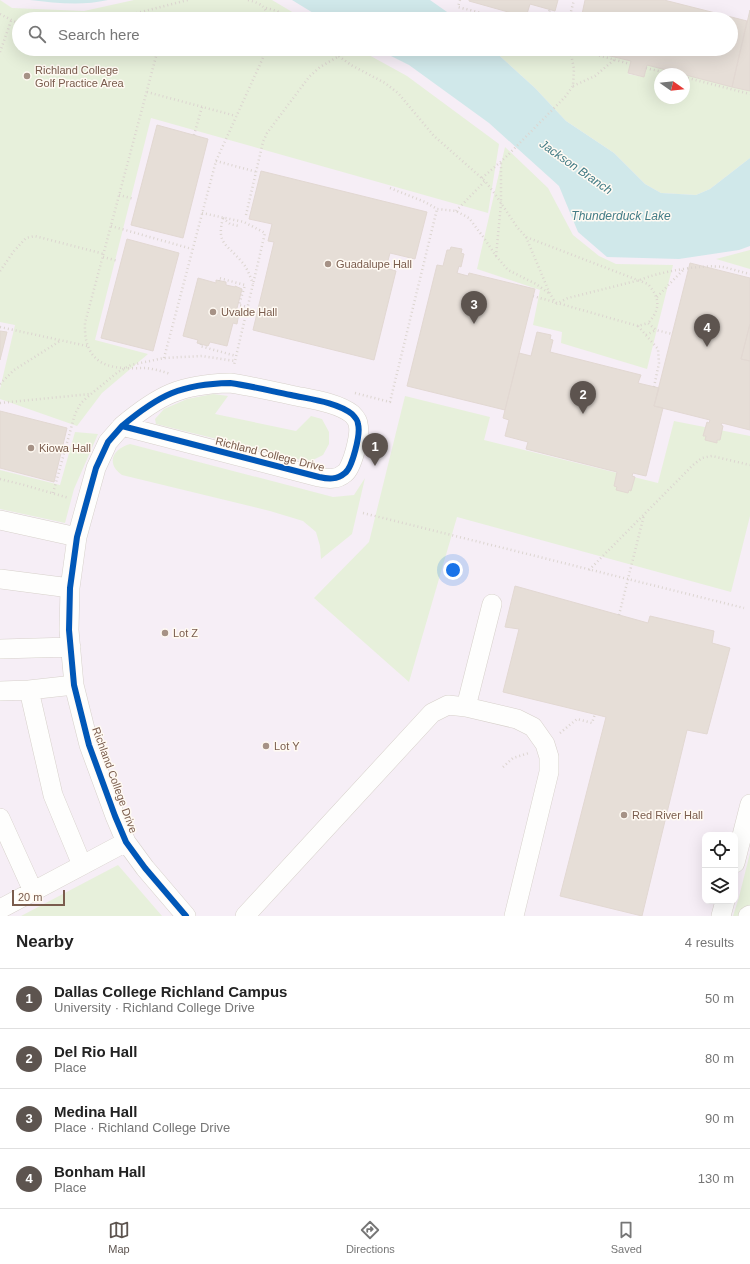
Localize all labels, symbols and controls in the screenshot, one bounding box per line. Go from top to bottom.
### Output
search box [12,12,738,56]
icon: search [26,23,48,45]
text: Search here [58,26,140,43]
place label: Richland College Golf Practice Area [35,64,125,89]
north arrow [654,68,690,104]
marker: Richland College Golf Practice Area [22,71,32,81]
water label: Jackson Branch [536,136,615,197]
water label: Thunderduck Lake [571,209,671,223]
place label: Guadalupe Hall [336,258,412,270]
marker: Guadalupe Hall [323,259,333,269]
pin: 3 [461,291,487,324]
place label: Uvalde Hall [221,306,277,318]
marker: Uvalde Hall [208,307,218,317]
pin: 4 [694,314,720,347]
pin: 2 [570,381,596,414]
pin: 1 [362,433,388,466]
street label: Richland College Drive [214,435,326,473]
place label: Kiowa Hall [39,442,91,454]
marker: Kiowa Hall [26,443,36,453]
your location [443,560,463,580]
place label: Lot Z [173,627,198,639]
marker: Lot Z [160,628,170,638]
street label: Richland College Drive [90,725,140,835]
place label: Lot Y [274,740,300,752]
marker: Lot Y [261,741,271,751]
place label: Red River Hall [632,809,703,821]
marker: Red River Hall [619,810,629,820]
map controls [702,832,738,904]
button: locate [702,832,738,868]
button: layers [702,868,738,904]
scale bar [12,888,65,907]
text: 20 m [18,891,42,903]
text: Nearby [16,932,74,951]
text: 4 results [685,935,734,950]
text: Dallas College Richland Campus [54,983,287,1000]
text: 1 [25,991,33,1006]
text: 50 m [705,991,734,1006]
text: University · Richland College Drive [54,1000,255,1015]
text: Del Rio Hall [54,1043,137,1060]
text: 2 [25,1051,33,1066]
text: 80 m [705,1051,734,1066]
text: Place [54,1060,87,1075]
text: Medina Hall [54,1103,137,1120]
text: 3 [25,1111,33,1126]
text: 90 m [705,1111,734,1126]
text: Place · Richland College Drive [54,1120,230,1135]
text: Bonham Hall [54,1163,146,1180]
text: 4 [25,1171,33,1186]
text: 130 m [698,1171,734,1186]
text: Place [54,1180,87,1195]
tab: Map [108,1219,130,1255]
tab: Directions [346,1219,395,1255]
tab: Saved [611,1219,642,1255]

